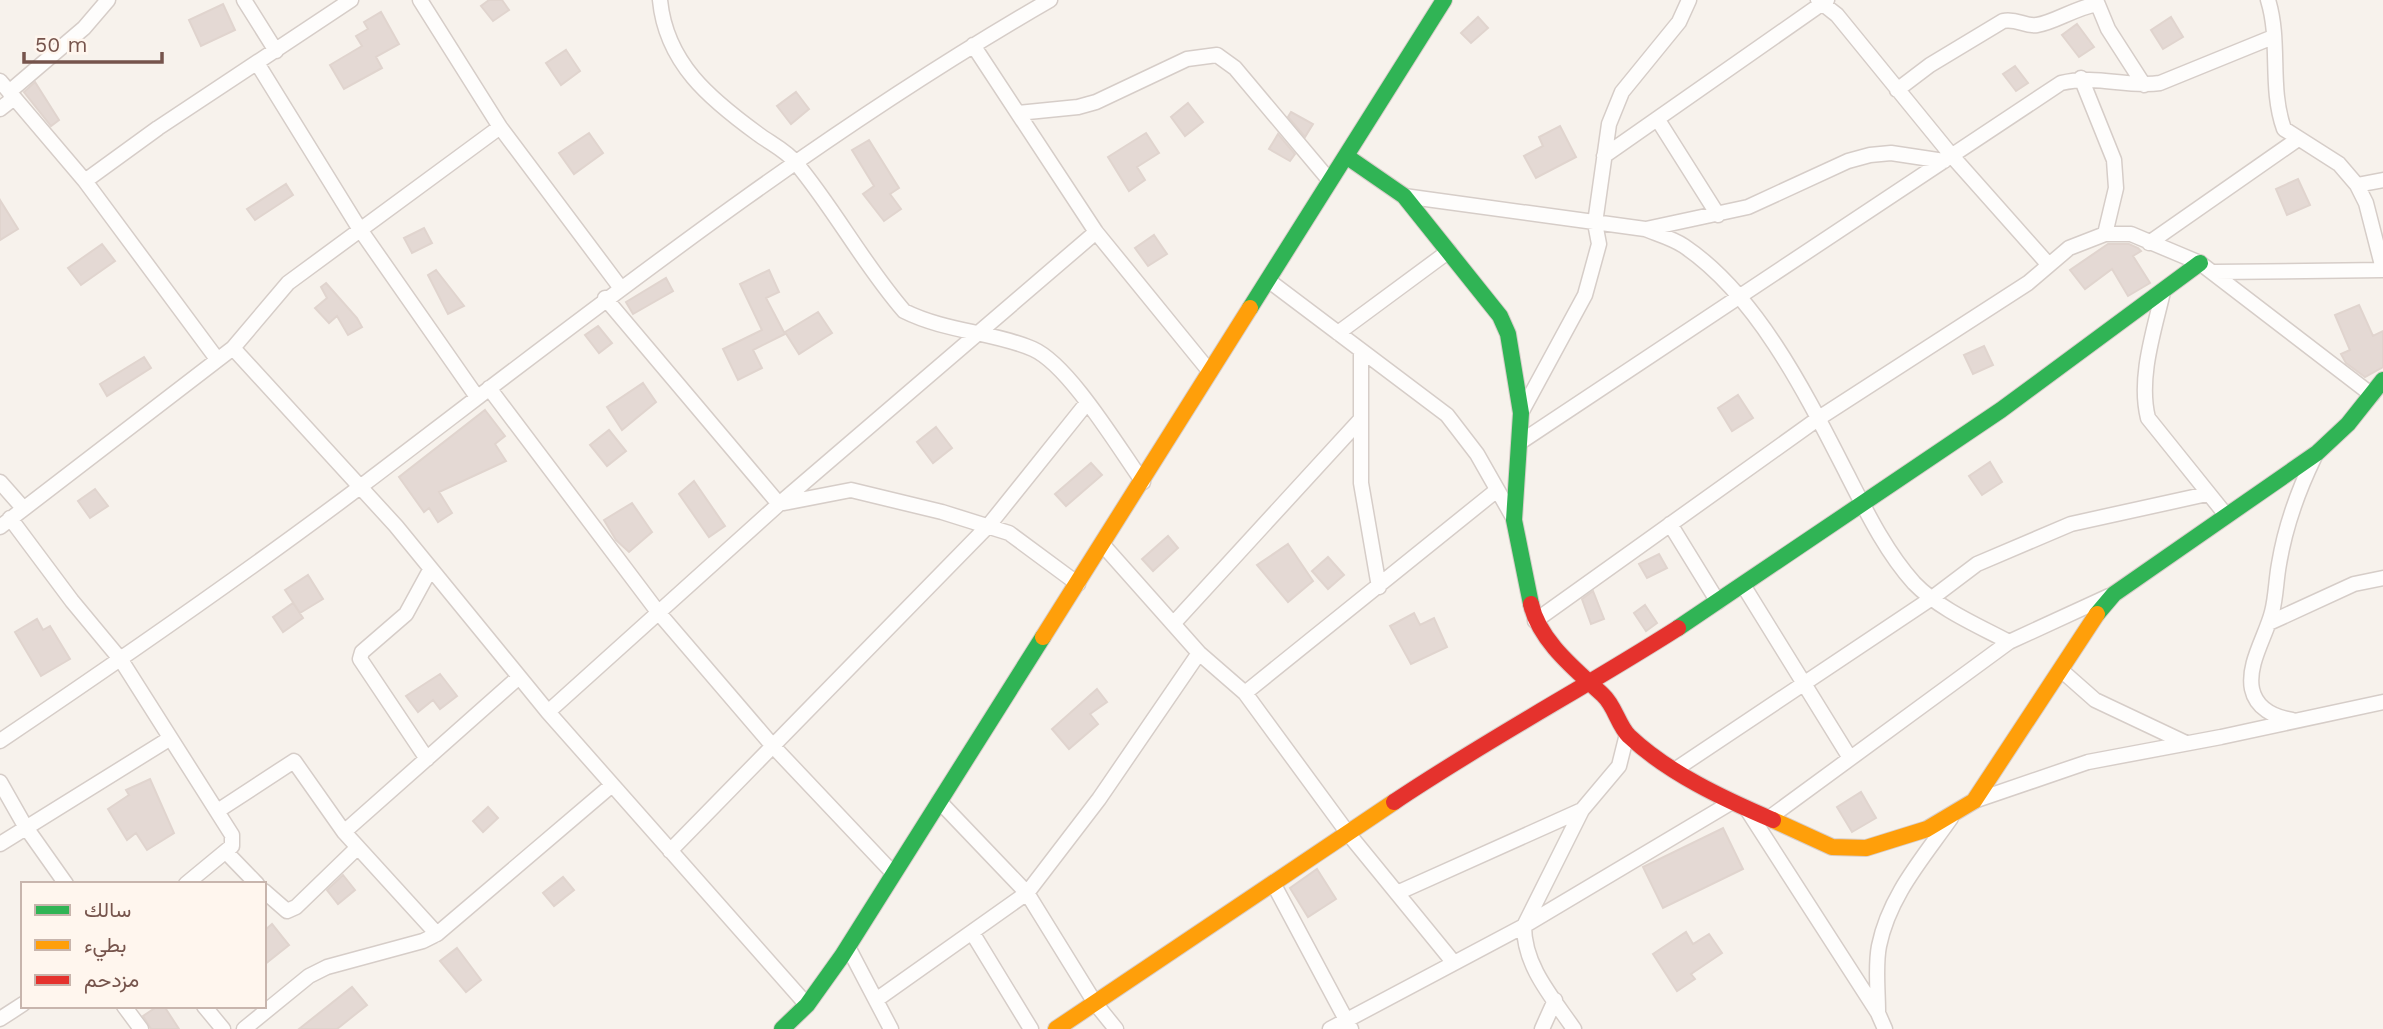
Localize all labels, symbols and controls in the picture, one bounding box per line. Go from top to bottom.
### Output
scale bar [24,21,163,65]
text: 50 m [35,32,87,57]
legend [21,882,266,1008]
text: سالك [84,897,131,922]
text: بطيء [84,932,127,962]
text: مزدحم [84,967,139,994]

